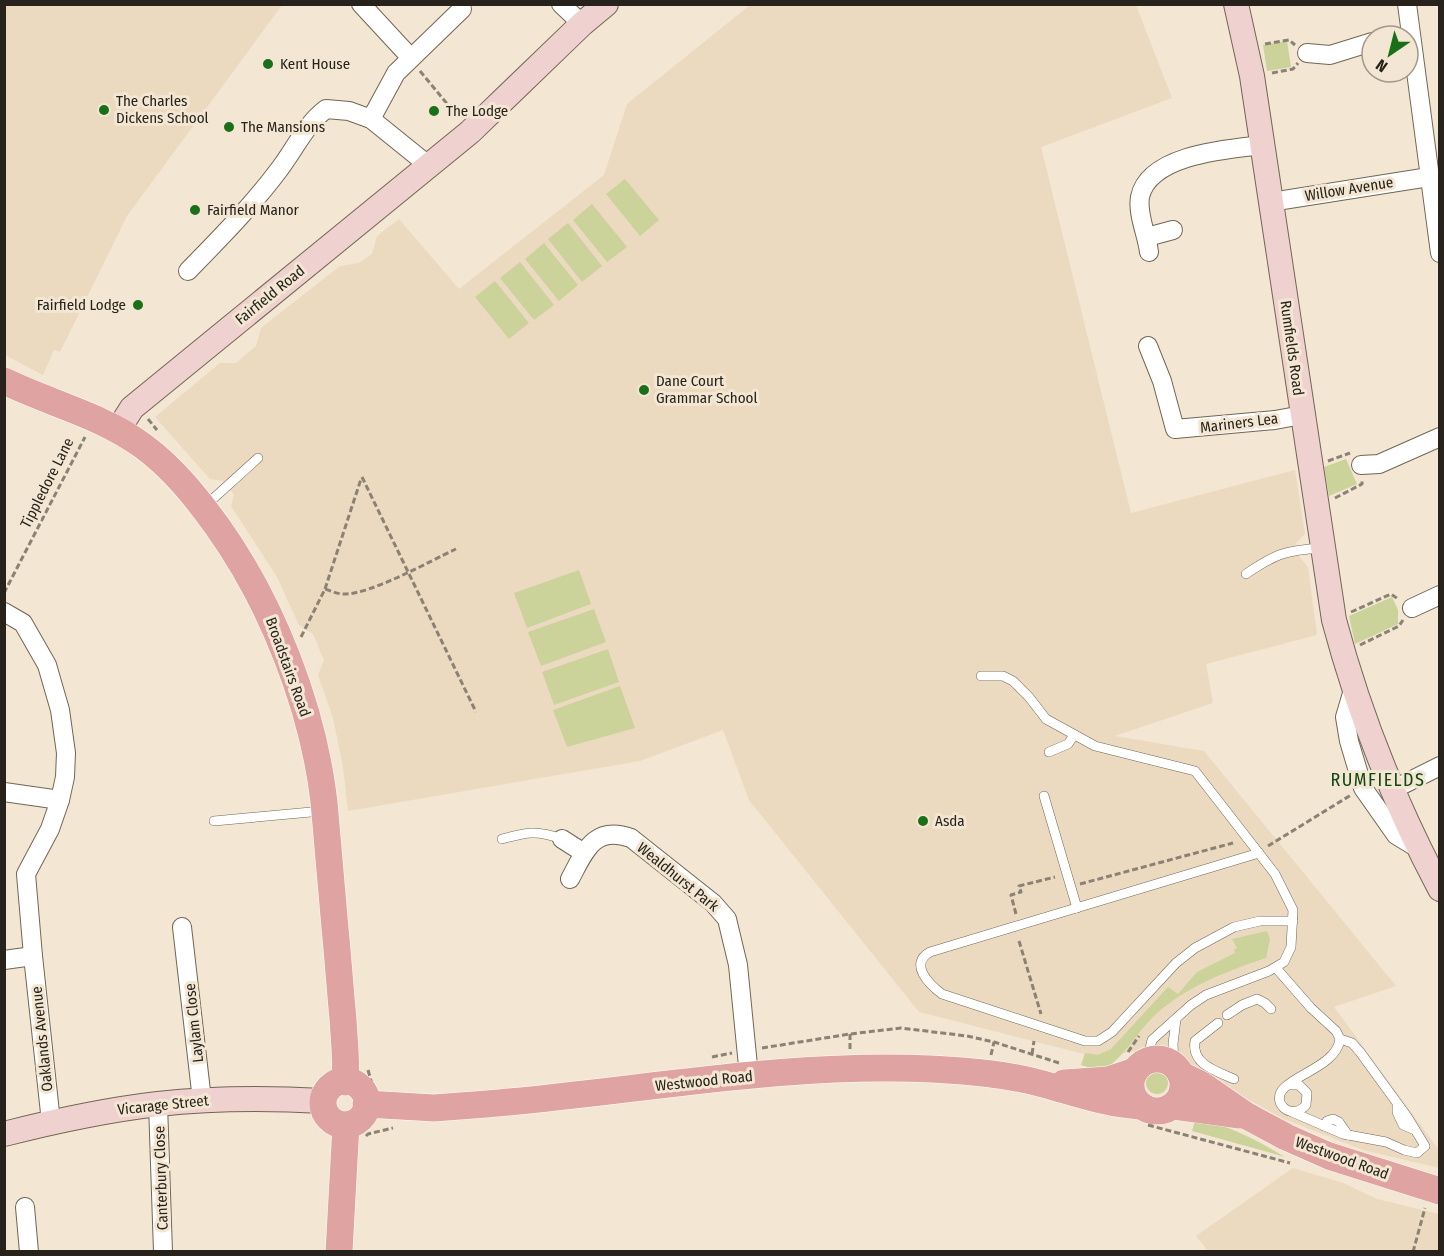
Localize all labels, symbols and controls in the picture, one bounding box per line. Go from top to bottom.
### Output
north arrow [1360,24,1420,84]
place label: Kent House [280,55,350,73]
text: N [1372,55,1391,76]
marker: Kent House [261,57,275,71]
place label: The Charles Dickens School [116,92,209,127]
place label: The Lodge [446,102,508,120]
marker: The Charles Dickens School [97,103,111,117]
marker: The Lodge [427,104,441,118]
place label: The Mansions [241,118,325,136]
marker: The Mansions [222,120,236,134]
street label: Willow Avenue [1304,173,1394,205]
place label: Fairfield Manor [207,201,300,219]
marker: Fairfield Manor [188,203,202,217]
street label: Fairfield Road [232,262,308,328]
place label: Fairfield Lodge [37,296,126,314]
marker: Fairfield Lodge [131,298,145,312]
street label: Rumfields Road [1276,299,1308,397]
place label: Dane Court Grammar School [656,372,757,407]
marker: Dane Court Grammar School [637,383,651,397]
street label: Mariners Lea [1199,409,1279,437]
street label: Tippledore Lane [17,435,77,531]
street label: Broadstairs Road [262,615,314,719]
district label: RUMFIELDS [1331,769,1425,791]
place label: Asda [935,812,965,830]
marker: Asda [916,814,930,828]
street label: Wealdhurst Park [634,839,722,915]
street label: Laylam Close [181,982,207,1064]
street label: Oaklands Avenue [28,985,56,1093]
street label: Westwood Road [654,1067,754,1095]
street label: Vicarage Street [116,1091,210,1119]
street label: Canterbury Close [150,1126,172,1230]
street label: Westwood Road [1293,1133,1391,1183]

